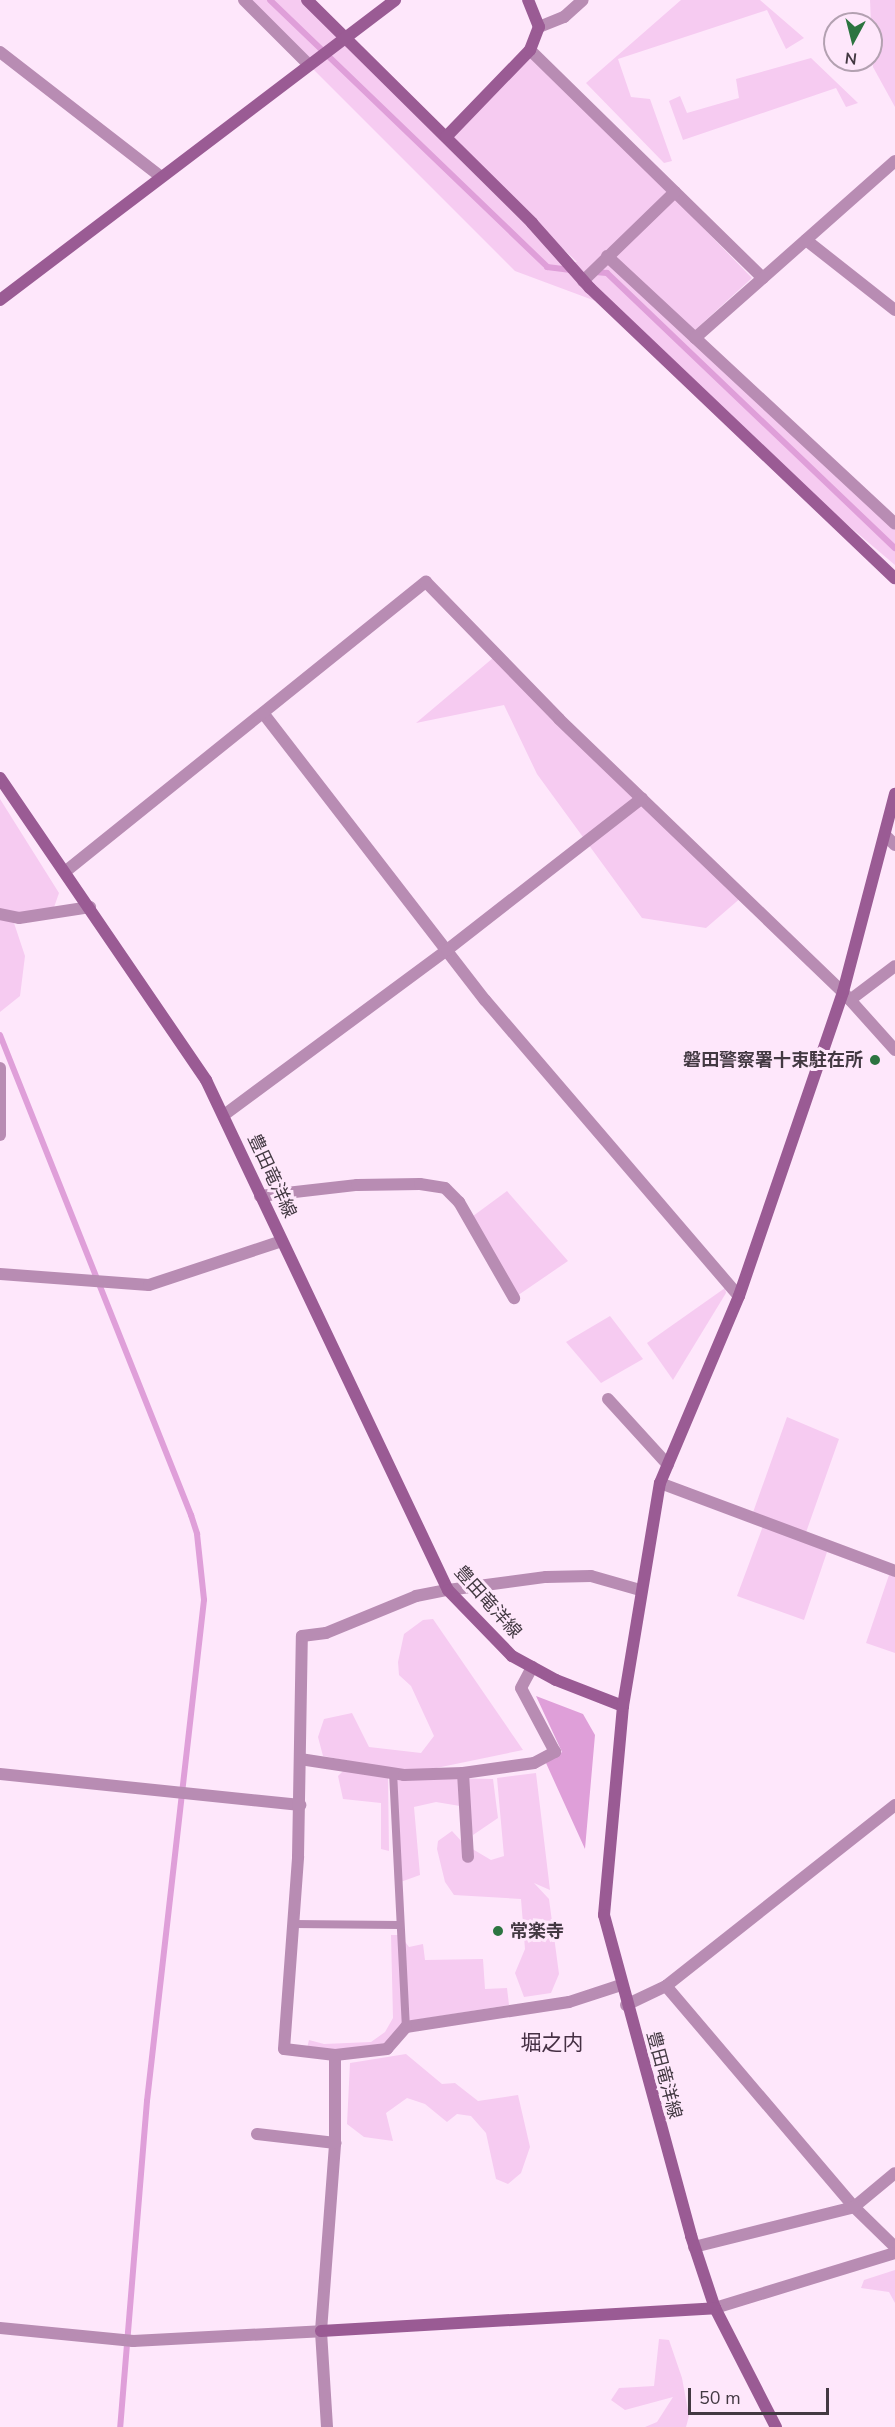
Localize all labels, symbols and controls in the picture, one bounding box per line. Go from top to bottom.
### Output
north arrow [823,12,883,72]
text: N [844,46,858,70]
place label: 磐田警察署十束駐在所 [683,1049,863,1071]
marker: 磐田警察署十束駐在所 [868,1053,882,1067]
street label: 豊田竜洋線 [243,1131,301,1221]
street label: 豊田竜洋線 [450,1561,526,1643]
place label: 常楽寺 [510,1920,564,1942]
marker: 常楽寺 [491,1924,505,1938]
street label: 豊田竜洋線 [642,2029,686,2121]
district label: 堀之内 [521,2030,583,2056]
scale bar [691,2376,832,2414]
text: 50 m [699,2386,741,2410]

